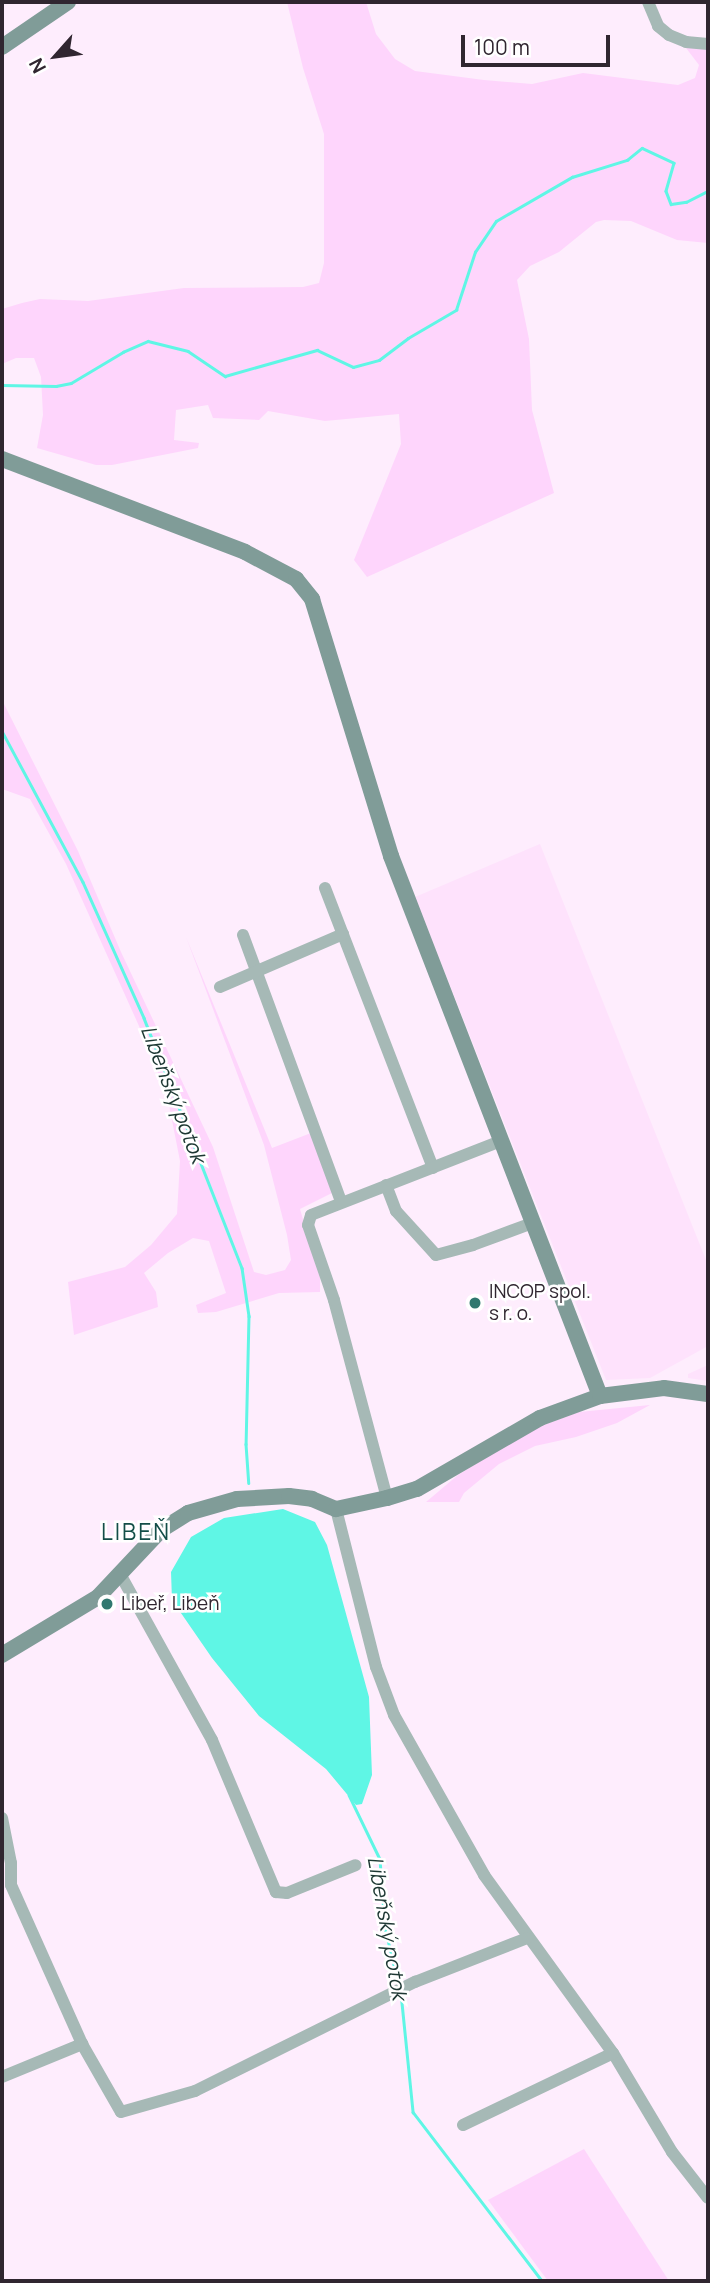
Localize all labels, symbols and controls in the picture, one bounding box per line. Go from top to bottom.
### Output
north arrow [21,21,91,91]
scale bar [465,21,614,65]
text: 100 m [474,33,530,61]
text: N [23,54,52,78]
water label: Libeňský potok [136,1022,212,1166]
place label: INCOP spol. s r. o. [489,1281,591,1325]
marker: INCOP spol. s r. o. [467,1295,483,1311]
district label: LIBEŇ [102,1517,170,1545]
place label: Libeř, Libeň [121,1593,219,1615]
marker: Libeř, Libeň [99,1596,115,1612]
water label: Libeňský potok [363,1854,413,2002]

